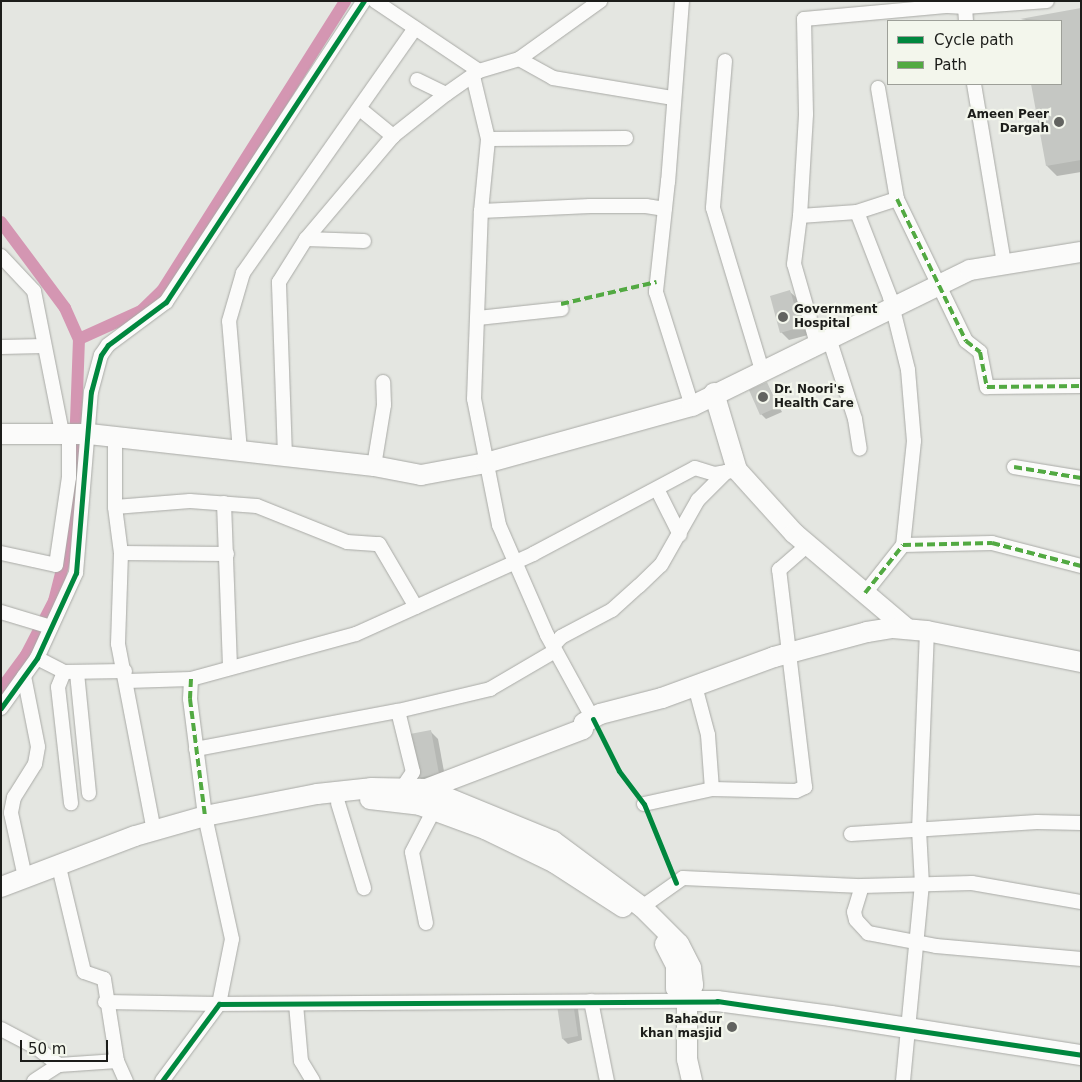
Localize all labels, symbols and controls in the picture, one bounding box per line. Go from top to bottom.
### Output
legend [887,20,1062,85]
text: Cycle path [934,31,1014,49]
text: Path [934,56,967,74]
place label: Ameen Peer Dargah [967,108,1049,136]
marker: Ameen Peer Dargah [1053,116,1065,128]
place label: Government Hospital [794,303,877,331]
marker: Government Hospital [776,310,790,324]
place label: Dr. Noori's Health Care [774,383,854,411]
marker: Dr. Noori's Health Care [756,390,770,404]
place label: Bahadur khan masjid [640,1013,722,1041]
marker: Bahadur khan masjid [726,1021,738,1033]
scale bar [22,1030,110,1062]
text: 50 m [28,1040,66,1058]

